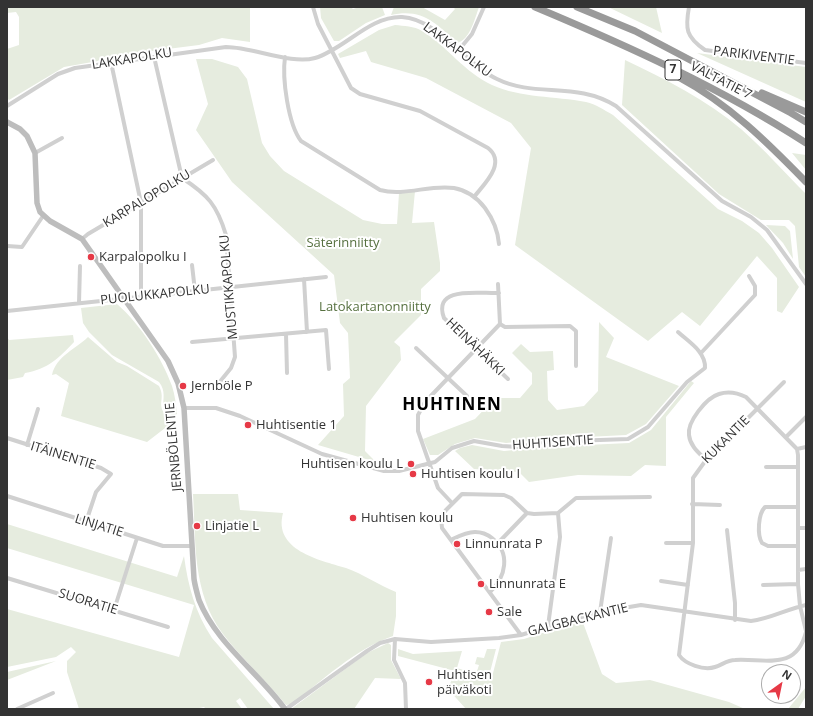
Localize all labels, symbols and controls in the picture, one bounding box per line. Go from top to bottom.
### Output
street label: LAKKAPOLKU [420,19,494,81]
street label: PARIKIVENTIE [712,43,796,69]
street label: LAKKAPOLKU [91,45,173,73]
street label: VALTATIE 7 [688,59,754,103]
road number: 7 [665,60,681,80]
street label: KARPALOPOLKU [100,167,194,231]
street label: MUSTIKKAPOLKU [217,234,241,340]
park label: Säterinniitty [306,235,380,251]
place label: Karpalopolku I [99,249,187,265]
marker: Karpalopolku I [86,252,96,262]
street label: PUOLUKKAPOLKU [100,281,210,309]
park label: Latokartanonniitty [319,299,431,315]
street label: HEINÄHÄKKI [442,315,508,379]
place label: Jernböle P [191,378,253,394]
marker: Jernböle P [178,381,188,391]
district label: HUHTINEN [402,395,502,415]
street label: JERNBÖLENTIE [162,402,186,492]
street label: KUKANTIE [699,413,753,467]
place label: Huhtisentie 1 [256,417,337,433]
marker: Huhtisentie 1 [243,420,253,430]
street label: HUHTISENTIE [512,432,594,454]
street label: ITÄINENTIE [28,439,98,473]
place label: Huhtisen koulu L [301,456,403,472]
marker: Huhtisen koulu L [406,459,416,469]
place label: Huhtisen koulu I [421,466,520,482]
marker: Huhtisen koulu I [408,469,418,479]
place label: Huhtisen koulu [361,510,453,526]
street label: LINJATIE [73,511,125,541]
marker: Huhtisen koulu [348,513,358,523]
place label: Linjatie L [205,518,259,534]
marker: Linjatie L [192,521,202,531]
place label: Linnunrata P [465,536,543,552]
marker: Linnunrata P [452,539,462,549]
place label: Linnunrata E [489,576,566,592]
marker: Linnunrata E [476,579,486,589]
street label: SUORATIE [57,586,119,618]
street label: GALGBACKANTIE [526,600,630,640]
place label: Sale [497,604,522,620]
marker: Sale [484,607,494,617]
north arrow [761,664,801,704]
text: N [779,666,795,683]
place label: Huhtisen päiväkoti [437,667,492,698]
marker: Huhtisen päiväkoti [424,677,434,687]

